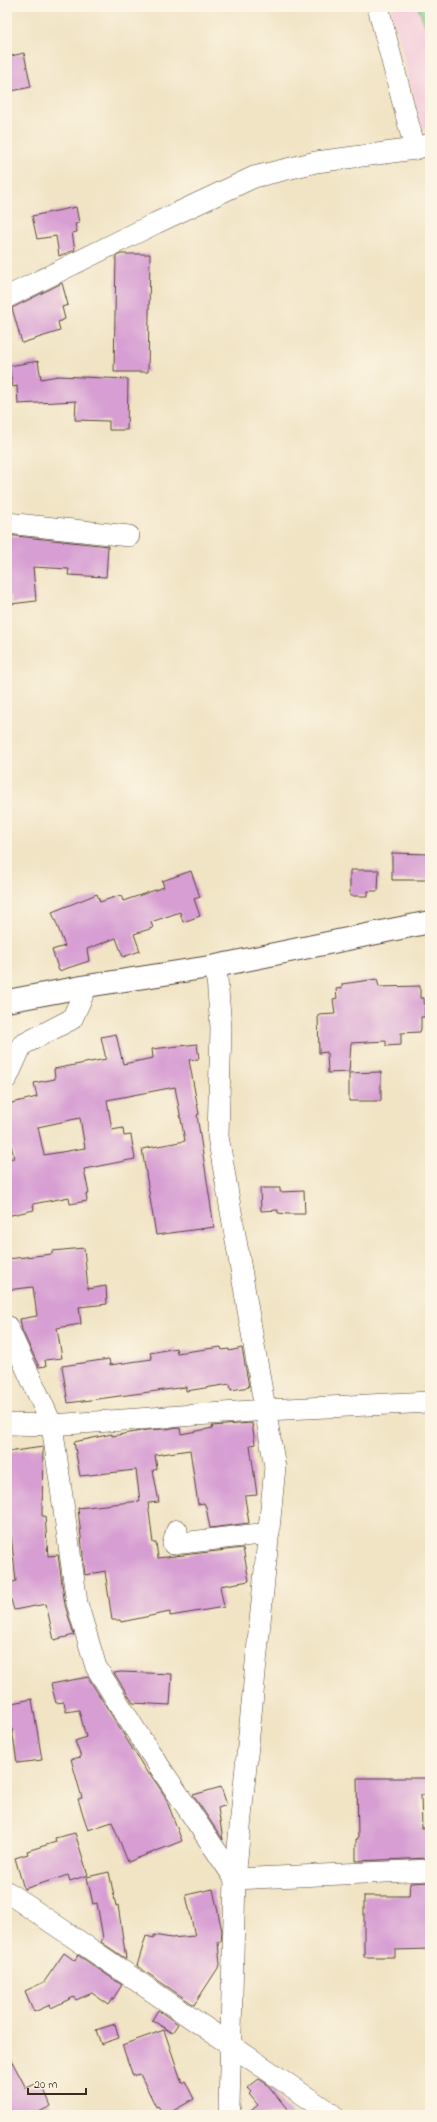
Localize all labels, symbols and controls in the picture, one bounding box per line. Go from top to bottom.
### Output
scale bar [28,2070,86,2096]
text: 20 m [34,2076,57,2094]

